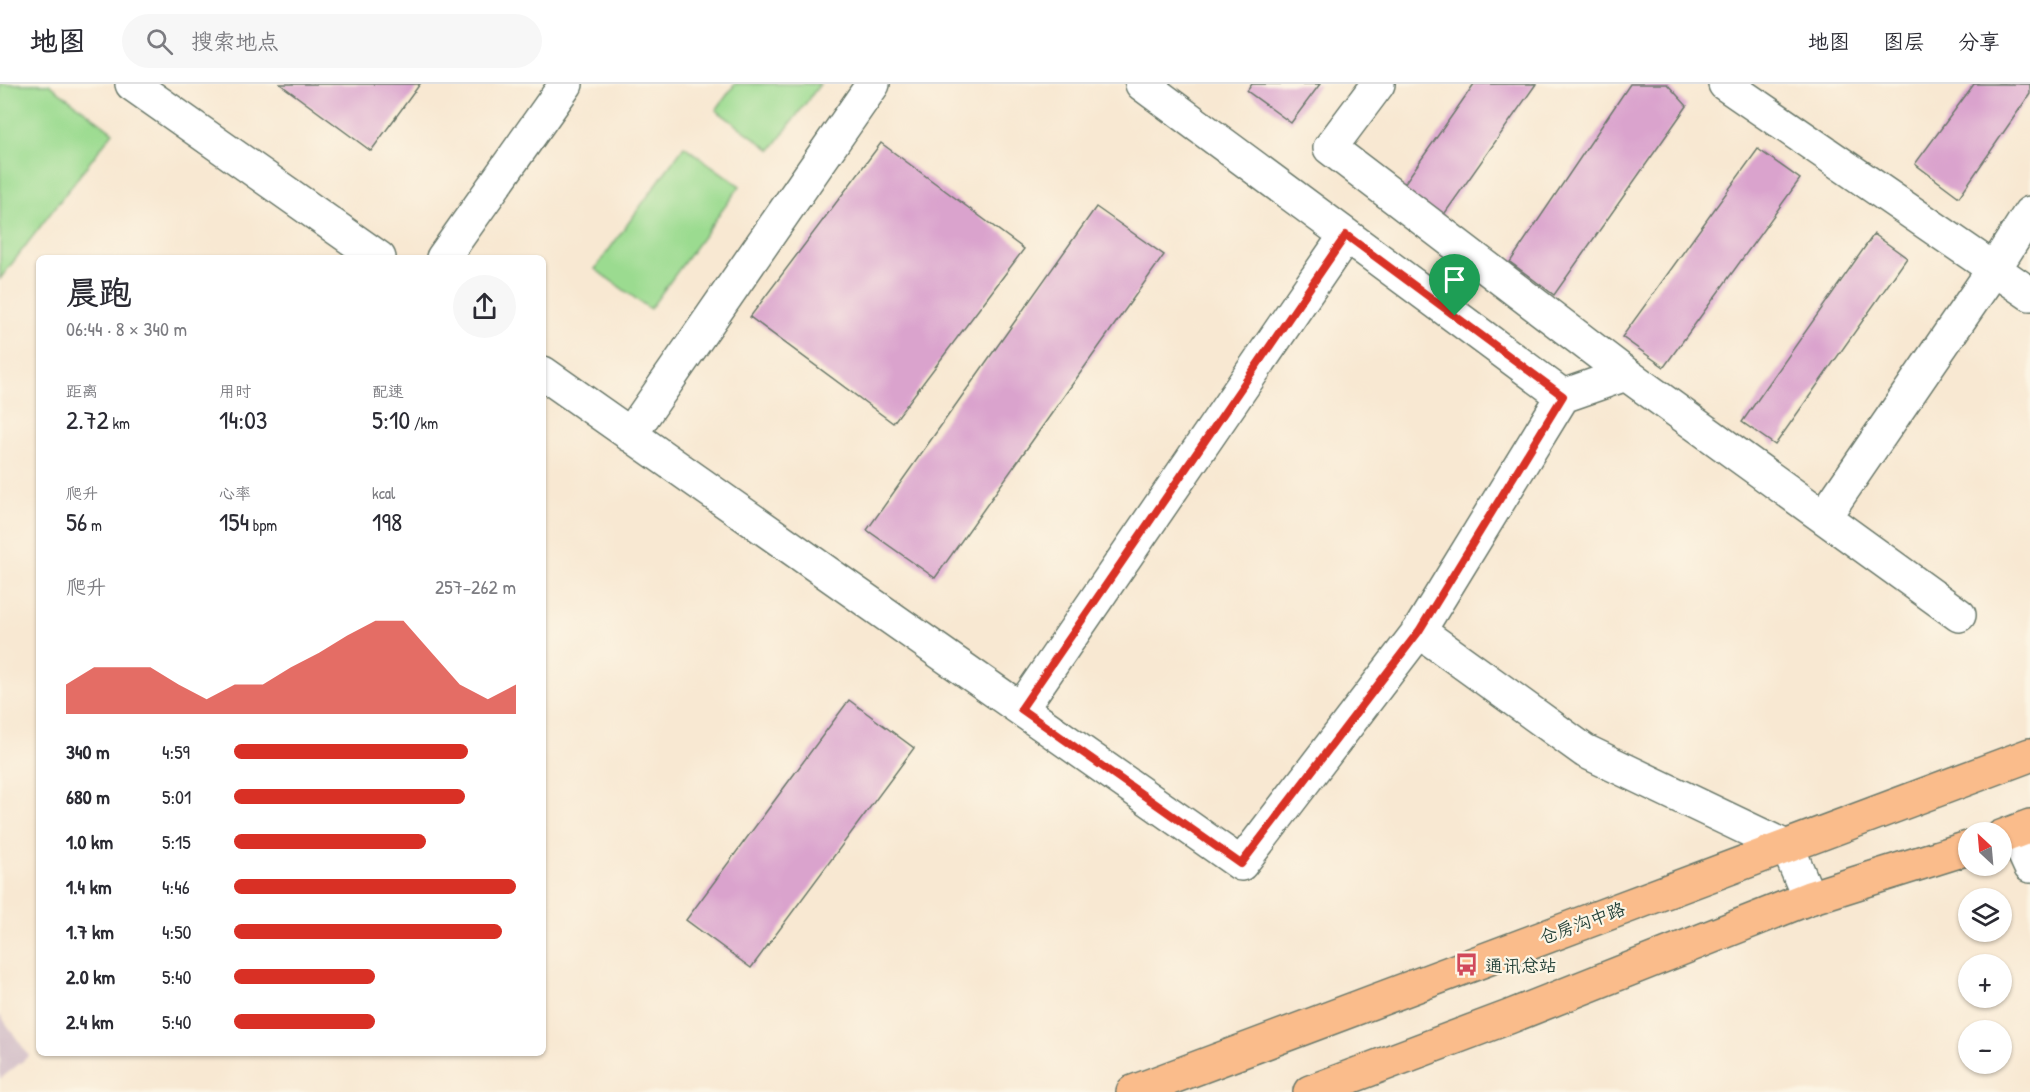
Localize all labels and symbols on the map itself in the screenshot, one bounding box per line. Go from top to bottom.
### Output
pin [1429,254,1480,316]
north arrow [1958,822,2012,876]
street label: 仓房沟中路 [1535,896,1629,950]
bus stop icon: 通讯总站 [1454,952,1480,978]
place label: 通讯总站 [1485,953,1557,978]

